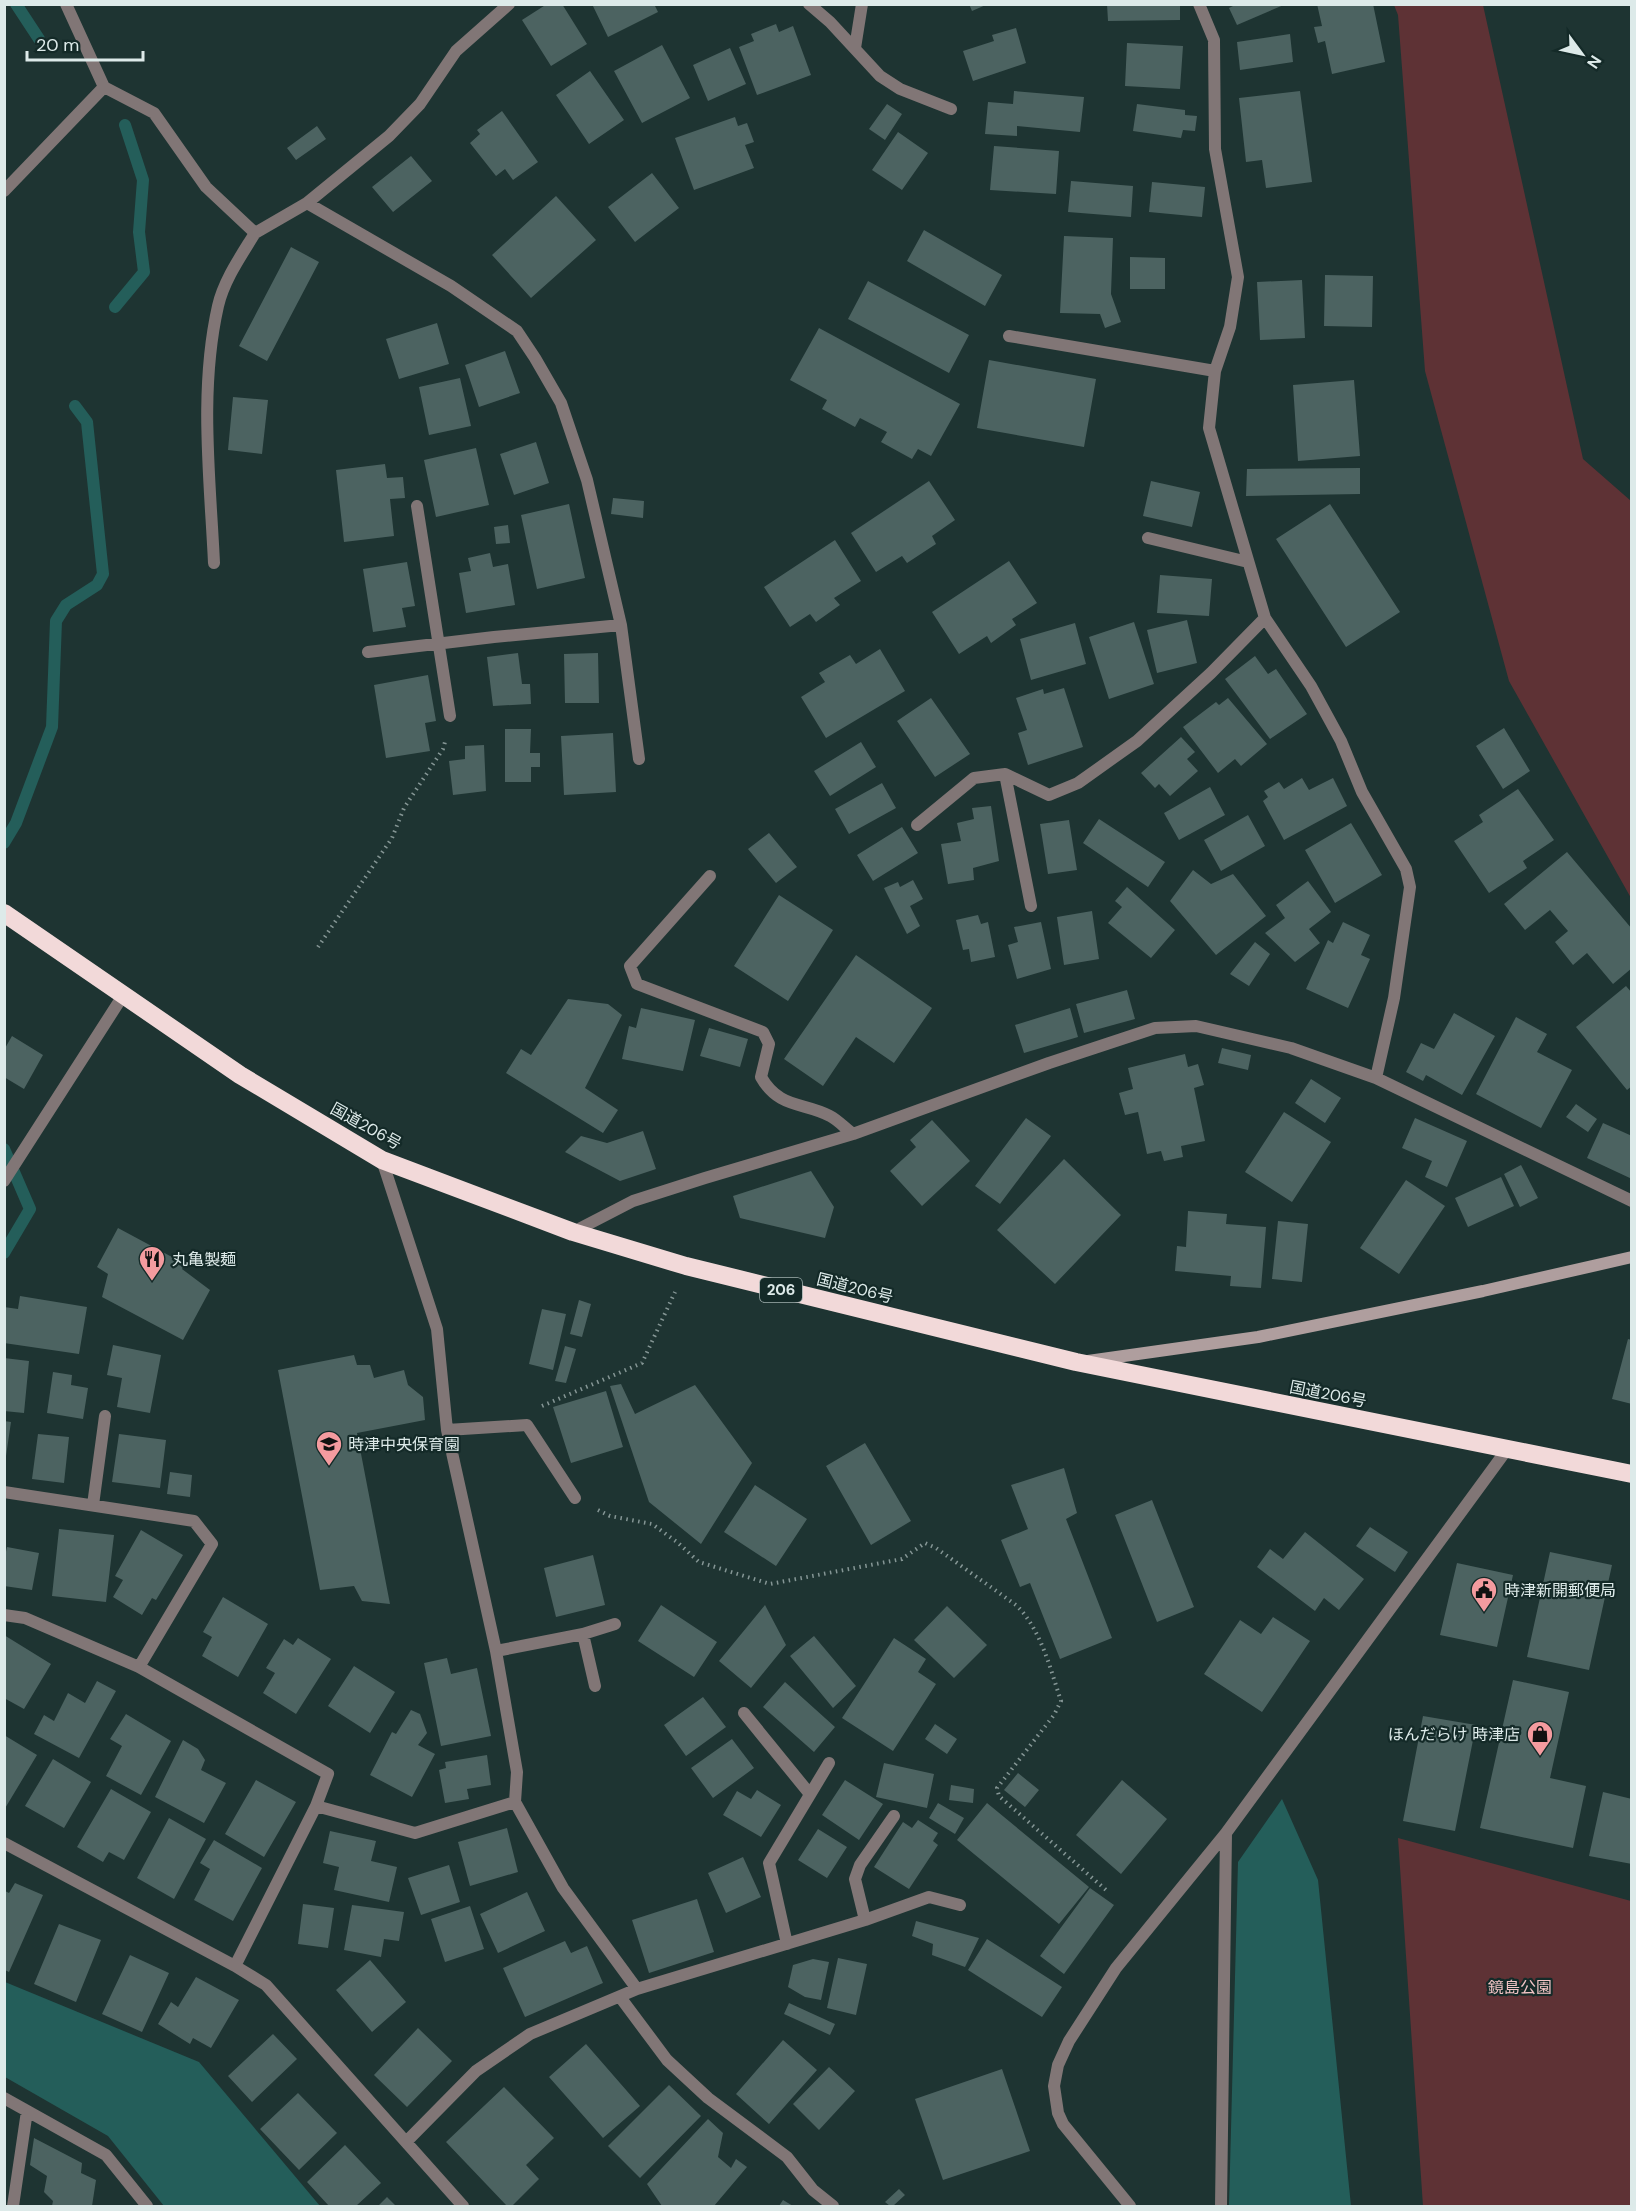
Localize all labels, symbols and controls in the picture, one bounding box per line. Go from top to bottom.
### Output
scale bar [27,24,142,62]
north arrow [1552,24,1612,84]
text: 20 m [36,33,79,57]
text: N [1582,51,1606,73]
street label: 国道206号 [327,1098,405,1154]
restaurant icon: 丸亀製麺 [137,1244,167,1282]
place label: 丸亀製麺 [172,1249,236,1270]
street label: 国道206号 [815,1268,895,1308]
road number: 206 [760,1278,802,1302]
street label: 国道206号 [1288,1376,1368,1412]
school or university icon: 時津中央保育園 [314,1429,344,1467]
place label: 時津中央保育園 [348,1434,460,1455]
public building icon: 時津新開郵便局 [1469,1575,1499,1613]
place label: 時津新開郵便局 [1504,1580,1616,1601]
shop icon: ほんだらけ 時津店 [1525,1719,1555,1757]
place label: ほんだらけ 時津店 [1388,1724,1520,1745]
park label: 鏡島公園 [1488,1977,1552,1998]

